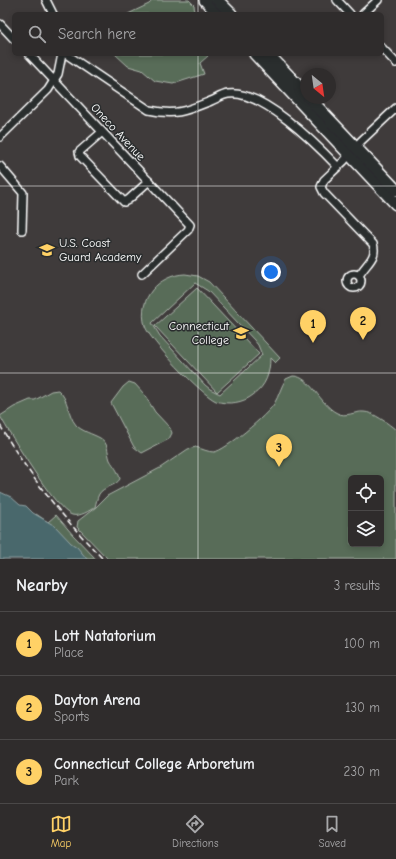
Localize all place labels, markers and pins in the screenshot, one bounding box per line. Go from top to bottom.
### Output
place label: U.S. Coast Guard Academy [59,236,142,264]
school or university icon: U.S. Coast Guard Academy [38,241,56,259]
pin: 2 [350,307,376,340]
pin: 1 [300,310,326,343]
place label: Connecticut College [169,319,230,347]
school or university icon: Connecticut College [232,324,250,342]
pin: 3 [266,434,292,467]

